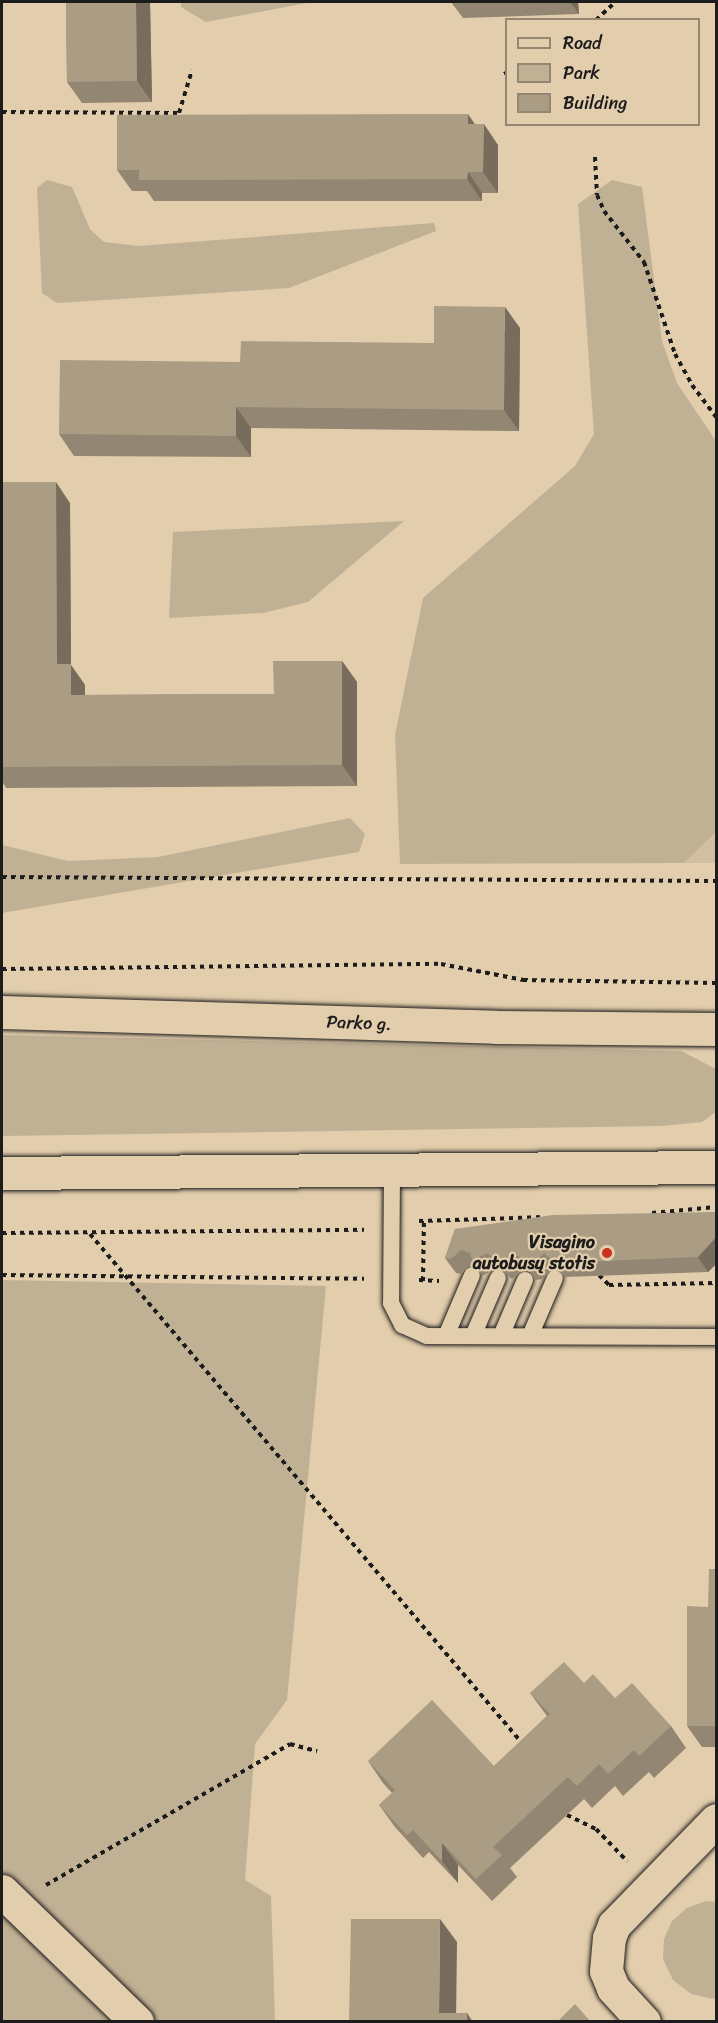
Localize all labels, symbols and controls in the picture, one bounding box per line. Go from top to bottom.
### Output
legend [505,18,700,126]
text: Road [563,27,602,59]
text: Park [563,57,600,89]
text: Building [563,87,627,119]
street label: Parko g. [326,1011,392,1035]
place label: Visagino autobusų stotis [473,1232,595,1274]
marker: Visagino autobusų stotis [600,1246,614,1260]

